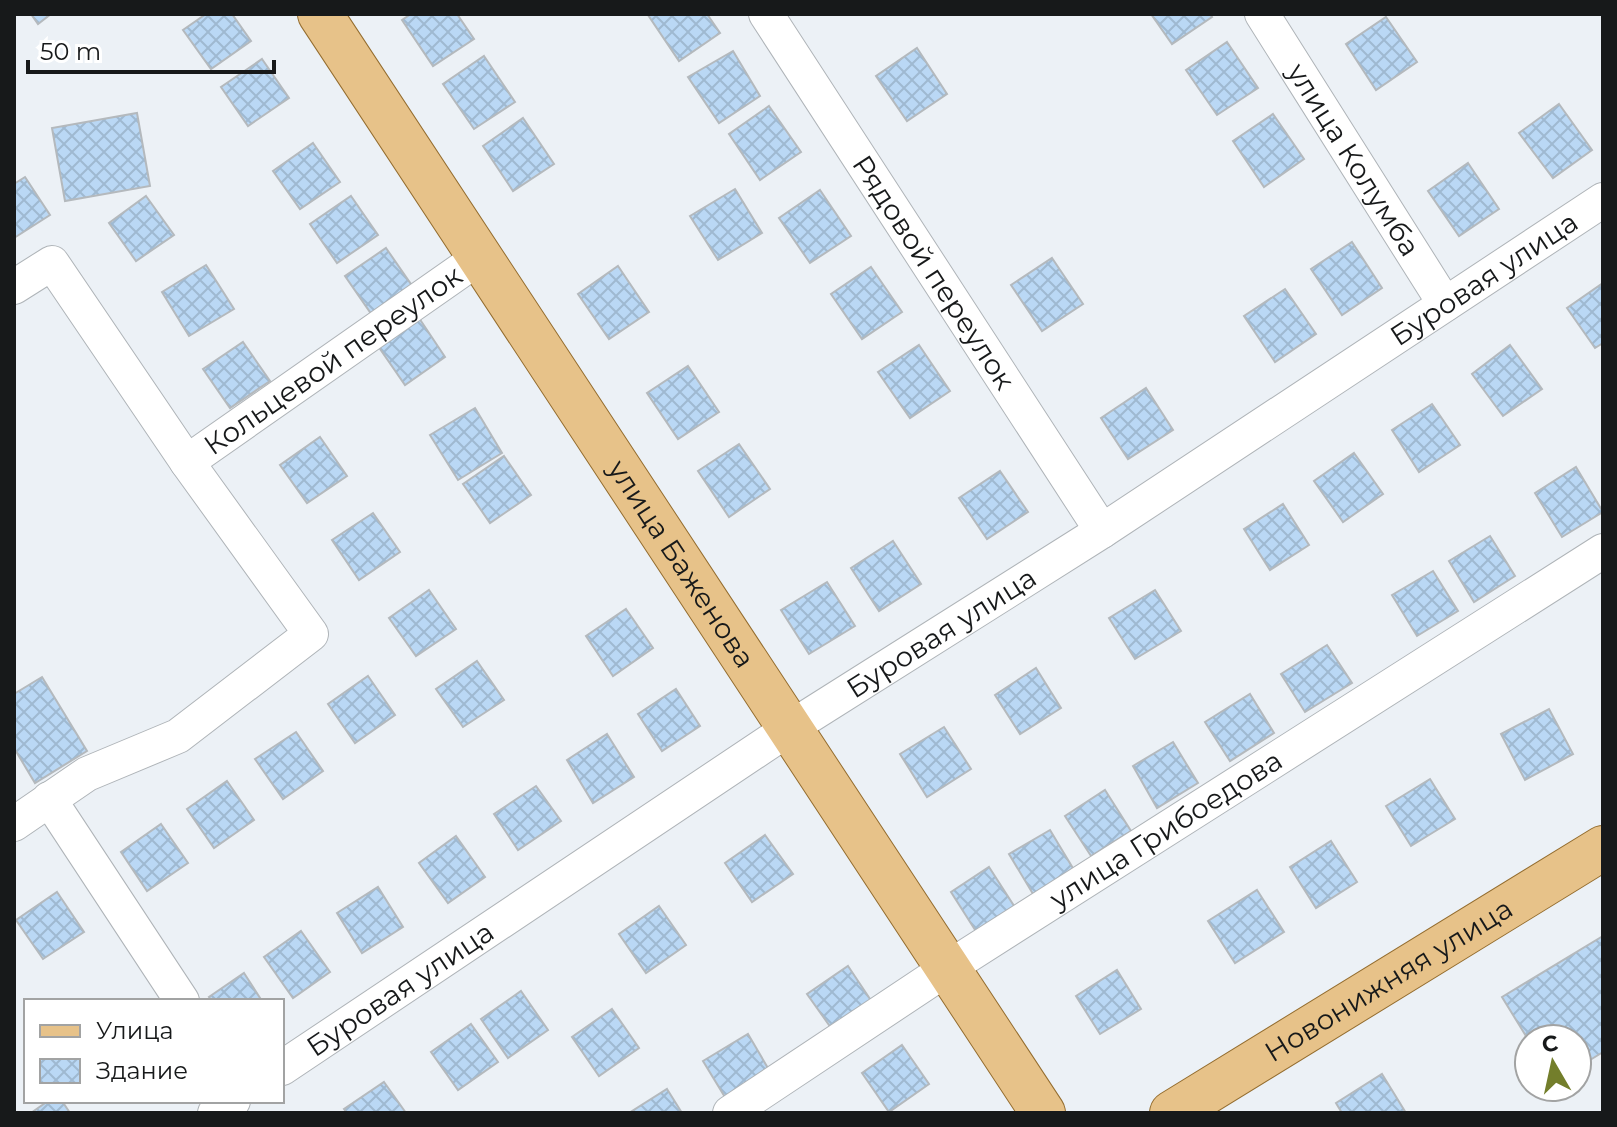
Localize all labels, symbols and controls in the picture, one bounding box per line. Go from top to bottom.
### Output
scale bar [28,24,274,74]
text: 50 m [40,37,101,66]
street label: улица Колумба [1280,56,1427,262]
street label: Рядовой переулок [845,149,1022,396]
street label: Буровая улица [1384,205,1584,353]
street label: Кольцевой переулок [197,258,468,462]
street label: улица Баженова [601,453,762,674]
street label: Буровая улица [840,560,1042,705]
street label: улица Грибоедова [1043,743,1288,916]
street label: Новонижняя улица [1258,891,1518,1069]
street label: Буровая улица [300,914,500,1064]
legend [24,999,284,1103]
text: Улица [96,1016,174,1045]
north arrow [1513,1023,1593,1103]
text: С [1540,1029,1560,1058]
text: Здание [96,1056,188,1085]

